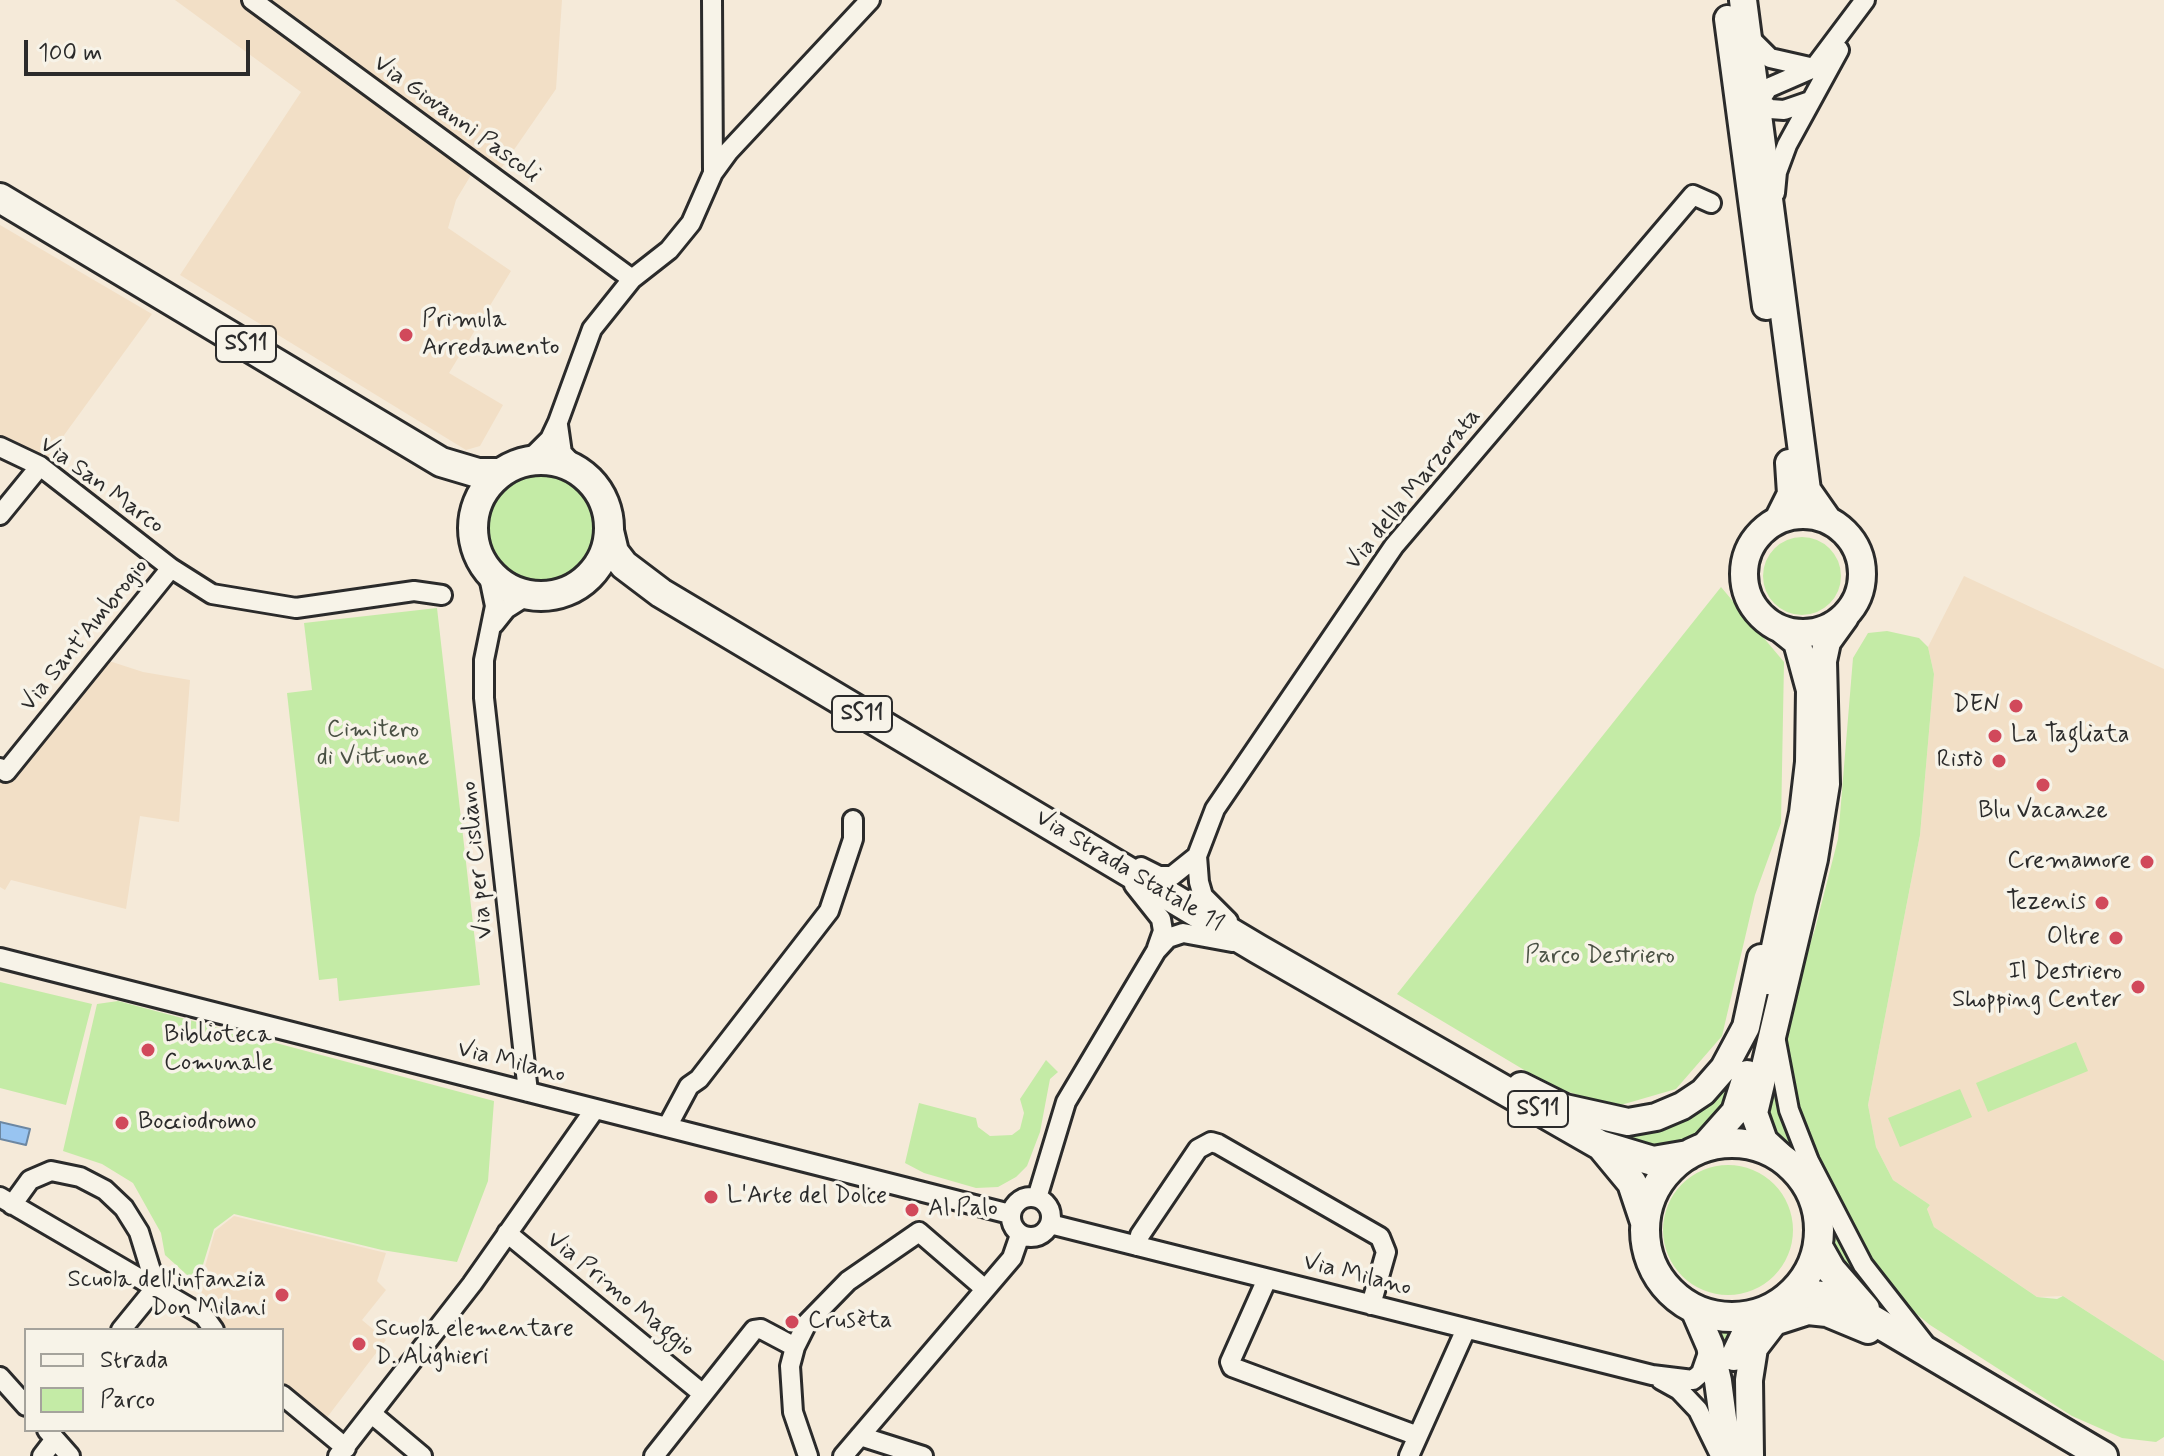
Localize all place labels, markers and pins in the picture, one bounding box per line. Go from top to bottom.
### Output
place label: Primula Arredamento [422,307,560,363]
marker: Primula Arredamento [397,326,415,344]
place label: DEN [1953,692,2000,720]
marker: DEN [2007,697,2025,715]
place label: La Tagliata [2011,722,2129,750]
marker: La Tagliata [1986,727,2004,745]
place label: Ristò [1937,747,1983,775]
marker: Ristò [1990,752,2008,770]
marker: Blu Vacanze [2034,776,2052,794]
place label: Blu Vacanze [1978,798,2108,826]
place label: Cremamore [2007,848,2131,876]
marker: Cremamore [2138,853,2156,871]
place label: Tezenis [2006,889,2086,917]
marker: Tezenis [2093,894,2111,912]
place label: Oltre [2047,924,2100,952]
marker: Oltre [2107,929,2125,947]
place label: Il Destriero Shopping Center [1952,959,2122,1015]
marker: Il Destriero Shopping Center [2129,978,2147,996]
place label: Biblioteca Comunale [164,1022,273,1078]
marker: Biblioteca Comunale [139,1041,157,1059]
place label: Bocciodromo [138,1109,256,1137]
marker: Bocciodromo [113,1114,131,1132]
place label: L'Arte del Dolce [727,1183,887,1211]
marker: L'Arte del Dolce [702,1188,720,1206]
place label: Al Palo [928,1196,998,1224]
marker: Al Palo [903,1201,921,1219]
place label: Scuola dell'infanzia Don Milani [68,1267,266,1323]
marker: Scuola dell'infanzia Don Milani [273,1286,291,1304]
place label: Crusèta [808,1308,892,1336]
marker: Crusèta [783,1313,801,1331]
place label: Scuola elementare D. Alighieri [375,1316,574,1372]
marker: Scuola elementare D. Alighieri [350,1335,368,1353]

